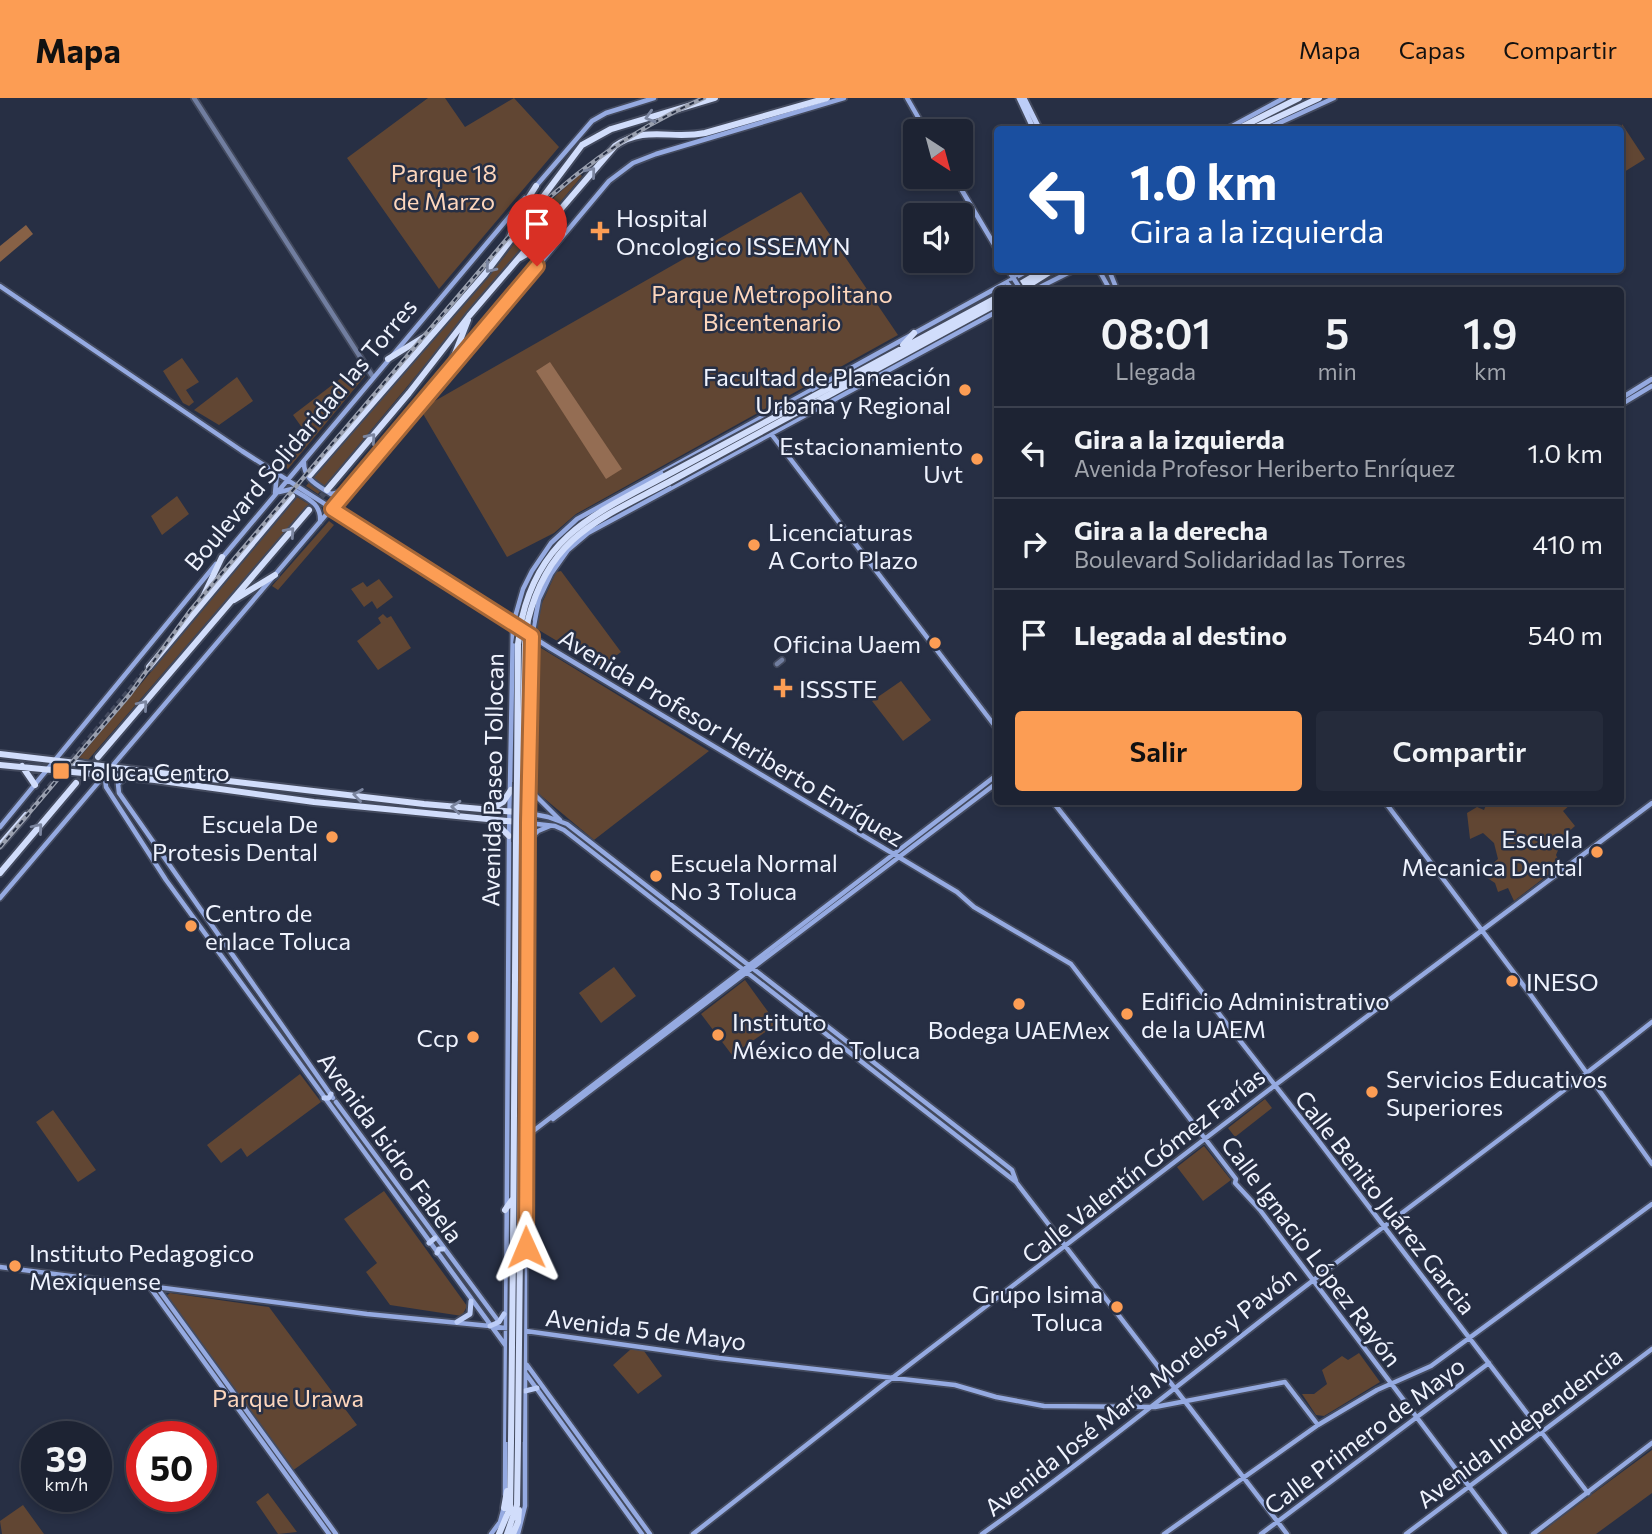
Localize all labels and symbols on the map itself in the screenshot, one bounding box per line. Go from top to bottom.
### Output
one-way arrow [644,109,656,124]
north arrow [903,119,973,189]
park label: Parque 18 de Marzo [391,158,497,215]
one-way arrow [583,167,595,180]
pin [507,194,567,266]
place label: Hospital Oncologico ISSEMYN [616,203,850,260]
marker: Hospital Oncologico ISSEMYN [590,221,610,241]
one-way arrow [485,260,498,272]
park label: Parque Metropolitano Bicentenario [651,279,893,336]
street label: Boulevard Solidaridad las Torres [178,292,422,576]
place label: Facultad de Planeación Urbana y Regional [703,362,951,419]
marker: Facultad de Planeación Urbana y Regional [957,382,973,398]
place label: Estacionamiento Uvt [779,431,963,488]
one-way arrow [363,433,375,446]
marker: Estacionamiento Uvt [969,451,985,467]
place label: Licenciaturas A Corto Plazo [768,517,918,574]
one-way arrow [282,527,294,540]
marker: Licenciaturas A Corto Plazo [746,537,762,553]
street label: Avenida Profesor Heriberto Enríquez [554,622,910,852]
place label: Oficina Uaem [773,629,921,658]
marker: Oficina Uaem [927,635,943,651]
street label: Avenida Paseo Tollocan [475,653,509,907]
place label: ISSSTE [799,674,877,703]
marker: ISSSTE [773,678,793,698]
one-way arrow [135,700,147,713]
place label: Toluca Centro [77,757,230,786]
marker: Toluca Centro [51,761,71,781]
one-way arrow [352,788,364,803]
one-way arrow [451,800,462,815]
place label: Escuela De Protesis Dental [152,809,318,866]
one-way arrow [30,823,42,836]
place label: Escuela Mecanica Dental [1401,824,1583,881]
marker: Escuela De Protesis Dental [324,829,340,845]
marker: Escuela Mecanica Dental [1589,844,1605,860]
place label: Escuela Normal No 3 Toluca [670,848,838,905]
marker: Escuela Normal No 3 Toluca [648,868,664,884]
place label: Centro de enlace Toluca [205,898,351,955]
marker: Centro de enlace Toluca [183,918,199,934]
place label: INESO [1526,967,1599,996]
marker: INESO [1504,973,1520,989]
place label: Edificio Administrativo de la UAEM [1141,986,1390,1043]
marker: Bodega UAEMex [1011,996,1027,1012]
marker: Edificio Administrativo de la UAEM [1119,1006,1135,1022]
place label: Instituto México de Toluca [732,1007,920,1064]
place label: Bodega UAEMex [928,1015,1110,1044]
place label: Ccp [416,1023,459,1052]
marker: Instituto México de Toluca [710,1027,726,1043]
marker: Ccp [465,1029,481,1045]
street label: Avenida Isidro Fabela [312,1046,470,1248]
street label: Calle Valentín Gómez Farías [1016,1061,1270,1269]
place label: Servicios Educativos Superiores [1386,1064,1607,1121]
street label: Calle Benito Juárez Garcia [1290,1084,1482,1320]
marker: Servicios Educativos Superiores [1364,1084,1380,1100]
street label: Calle Ignacio López Rayón [1216,1130,1408,1372]
position arrow [489,1210,563,1284]
place label: Instituto Pedagogico Mexiquense [29,1238,254,1295]
marker: Instituto Pedagogico Mexiquense [7,1258,23,1274]
street label: Avenida José María Morelos y Pavón [978,1260,1302,1522]
place label: Grupo Isima Toluca [972,1279,1103,1336]
marker: Grupo Isima Toluca [1109,1299,1125,1315]
street label: Avenida 5 de Mayo [544,1302,748,1356]
street label: Avenida Independencia [1411,1340,1627,1514]
street label: Calle Primero de Mayo [1258,1350,1470,1520]
park label: Parque Urawa [212,1383,364,1412]
speed limit sign: 50 [126,1421,217,1512]

